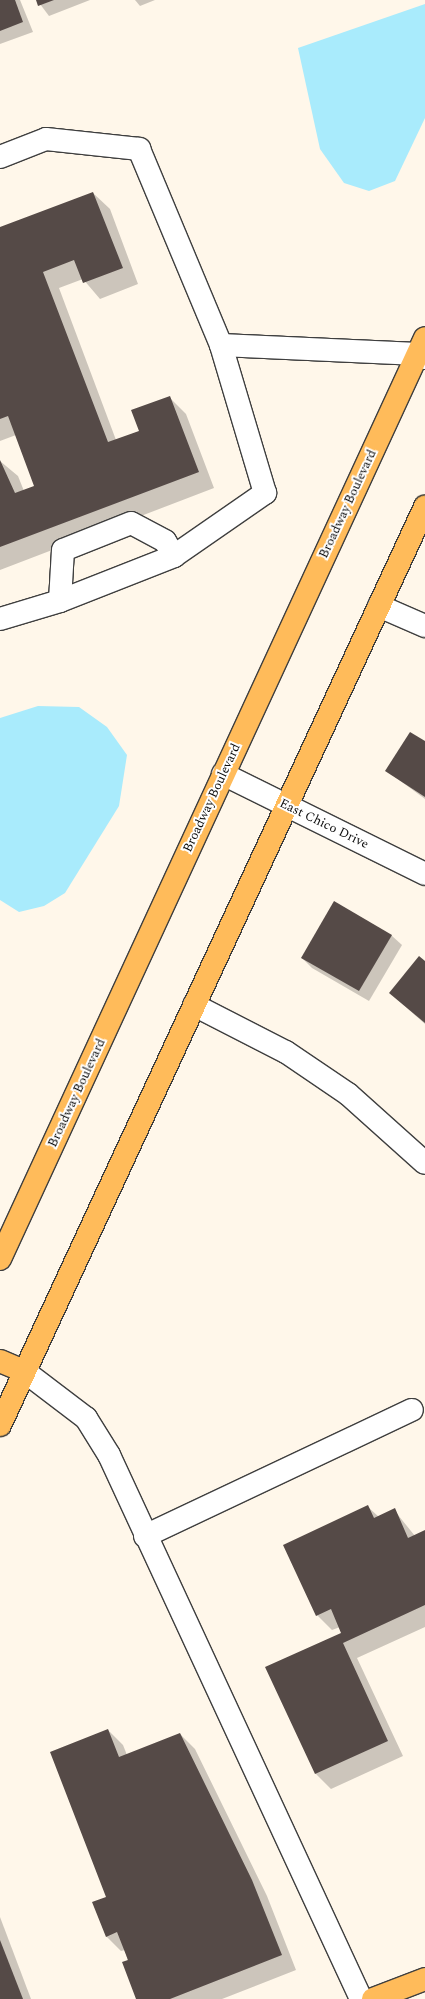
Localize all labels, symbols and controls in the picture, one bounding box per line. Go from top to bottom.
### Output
street label: Broadway Boulevard [316,447,380,561]
street label: Broadway Boulevard [180,741,244,855]
street label: East Chico Drive [277,796,371,852]
street label: Broadway Boulevard [45,1036,109,1150]

